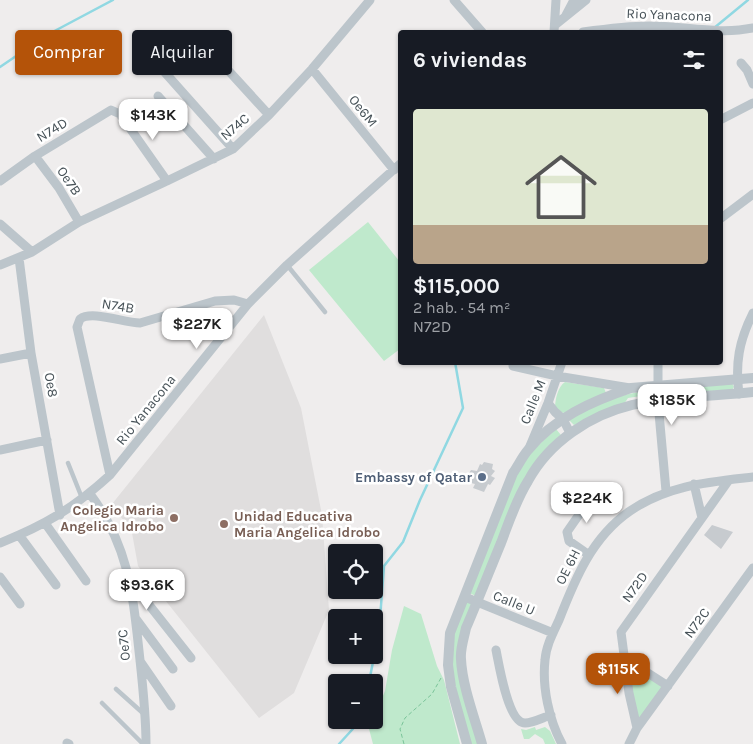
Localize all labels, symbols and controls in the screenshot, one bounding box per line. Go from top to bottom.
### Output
street label: Rio Yanacona [626,5,712,25]
chip: Comprar [15,30,122,75]
chip: Alquilar [132,30,232,75]
icon: filters [680,46,708,74]
text: 6 viviendas [413,48,527,72]
street label: Oe6M [345,92,381,130]
pin: $143K [118,98,188,141]
text: $143K [130,105,176,124]
street label: N74C [217,110,253,144]
street label: N74D [33,114,71,146]
icon: home [516,142,606,232]
street label: Oe7B [53,163,85,199]
text: $115,000 [413,274,500,298]
street label: N74B [101,295,135,317]
text: 2 hab. · 54 m² [413,298,510,317]
pin: $227K [162,308,232,350]
text: $227K [173,314,221,333]
text: N72D [413,317,451,336]
street label: Oe8 [40,371,62,399]
street label: Rio Yanacona [113,371,179,449]
street label: Calle M [516,377,550,427]
pin: $185K [637,384,707,426]
text: $185K [649,390,695,409]
place label: Embassy of Qatar [355,469,473,486]
marker: Embassy of Qatar [476,471,488,483]
pin: $224K [552,482,622,524]
text: $224K [562,488,612,507]
place label: Colegio Maria Angelica Idrobo [60,502,164,535]
place label: Unidad Educativa Maria Angelica Idrobo [234,508,380,541]
marker: Colegio Maria Angelica Idrobo [168,512,180,524]
marker: Unidad Educativa Maria Angelica Idrobo [218,518,230,530]
map controls [328,544,383,729]
button: locate [328,544,383,599]
street label: OE 6H [552,546,584,588]
pin: $93.6K [106,568,188,611]
street label: N72D [618,568,652,606]
text: $93.6K [120,575,174,594]
street label: Calle U [491,587,537,619]
street label: N72C [680,605,714,641]
button: + [328,609,383,664]
street label: Oe7C [114,629,134,661]
pin: $115K [583,652,653,695]
text: $115K [597,659,639,678]
button: − [328,674,383,729]

